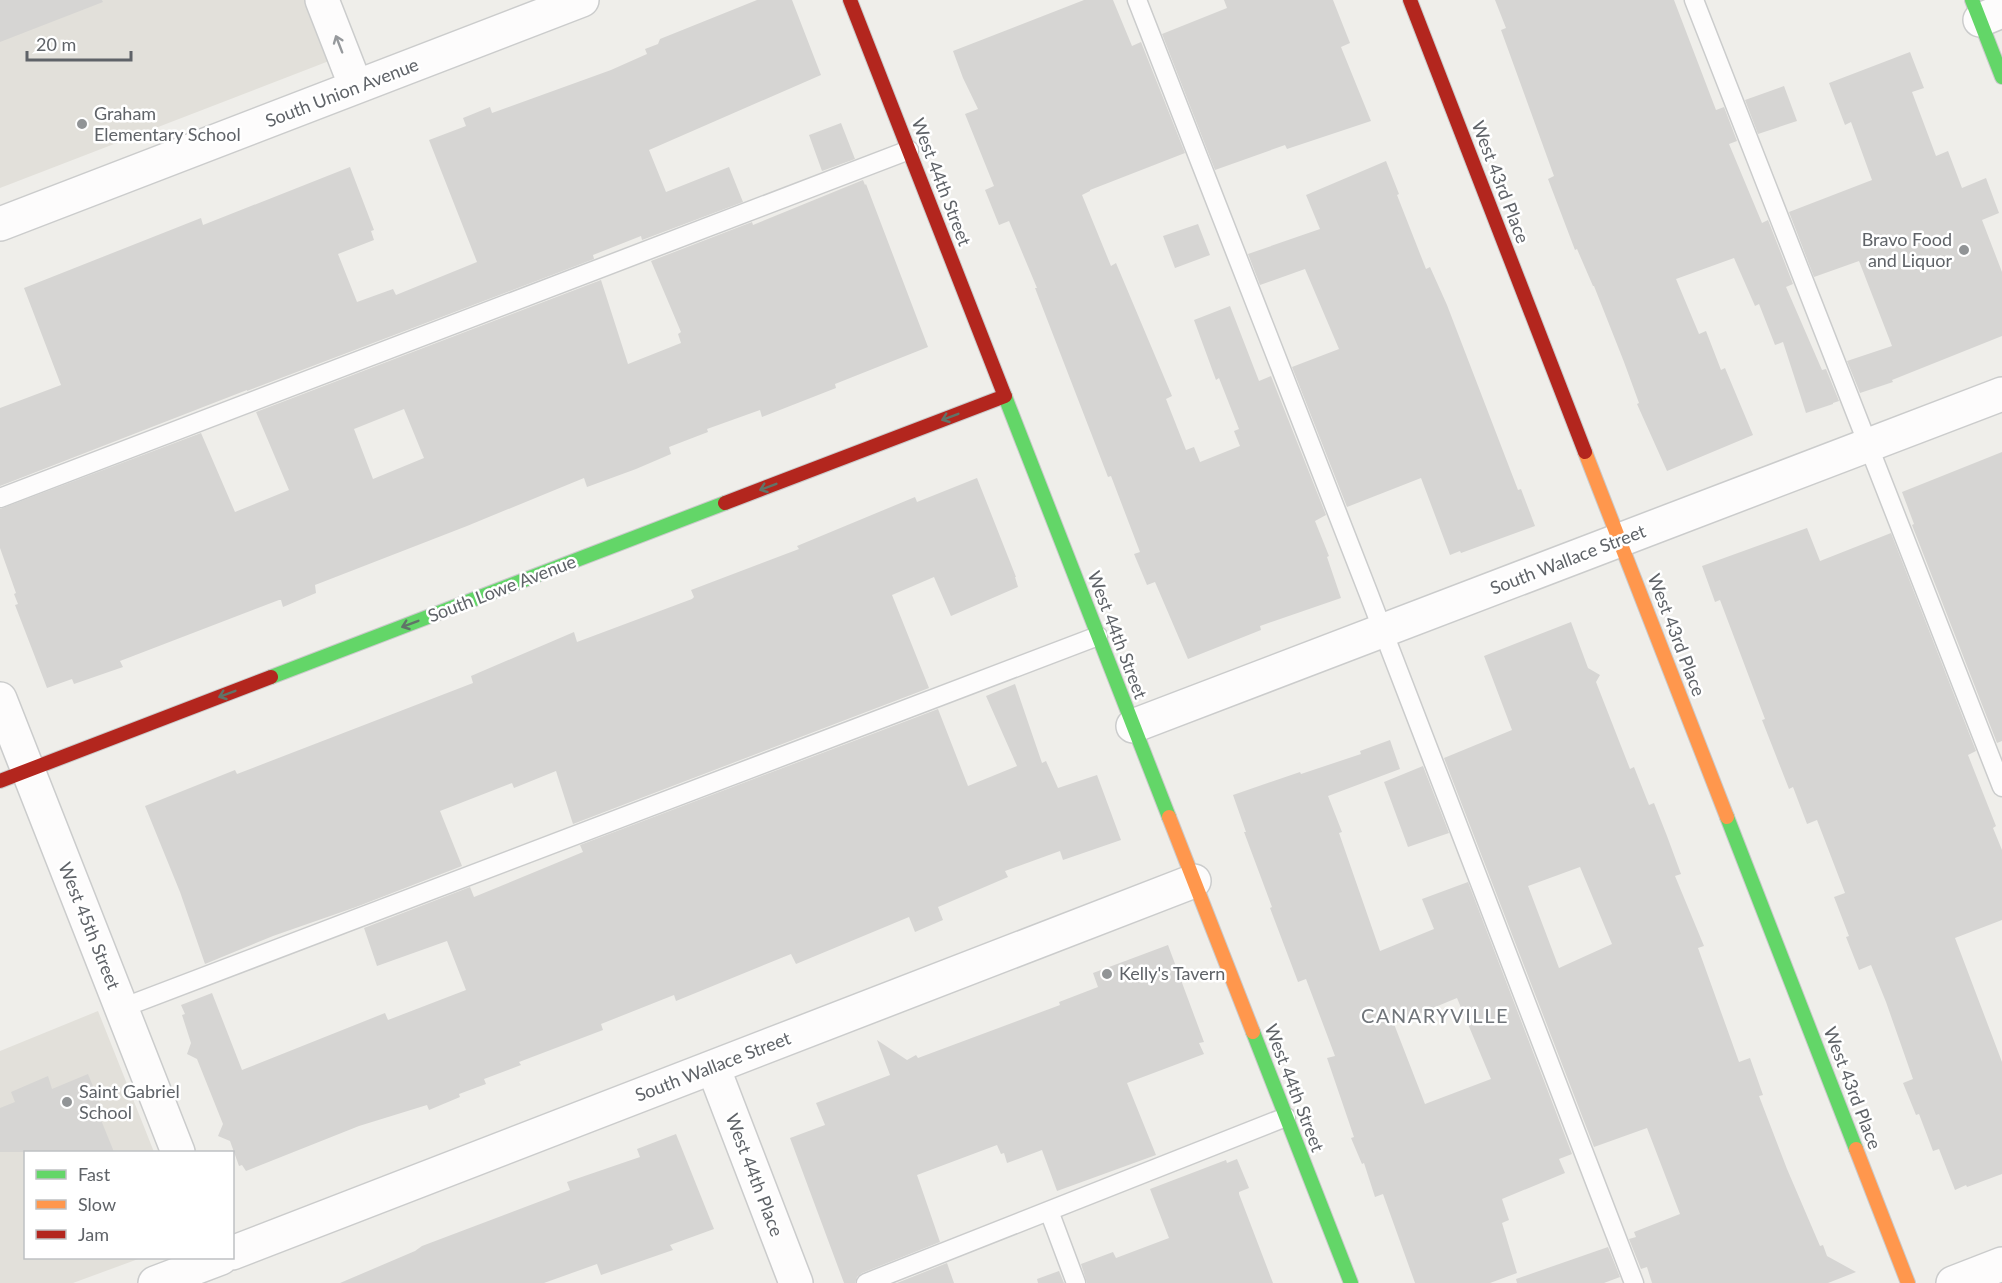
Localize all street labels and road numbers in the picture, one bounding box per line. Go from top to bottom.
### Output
street label: South Union Avenue [262,53,421,131]
street label: West 44th Street [907,115,977,249]
street label: West 43rd Place [1467,117,1534,246]
street label: South Wallace Street [1487,519,1649,599]
street label: South Lowe Avenue [424,550,579,626]
street label: West 44th Street [1083,568,1153,702]
street label: West 43rd Place [1643,570,1710,699]
street label: West 45th Street [54,859,126,993]
street label: West 44th Street [1260,1021,1330,1155]
street label: West 43rd Place [1819,1023,1886,1152]
street label: South Wallace Street [632,1026,794,1106]
street label: West 44th Place [721,1110,788,1239]

